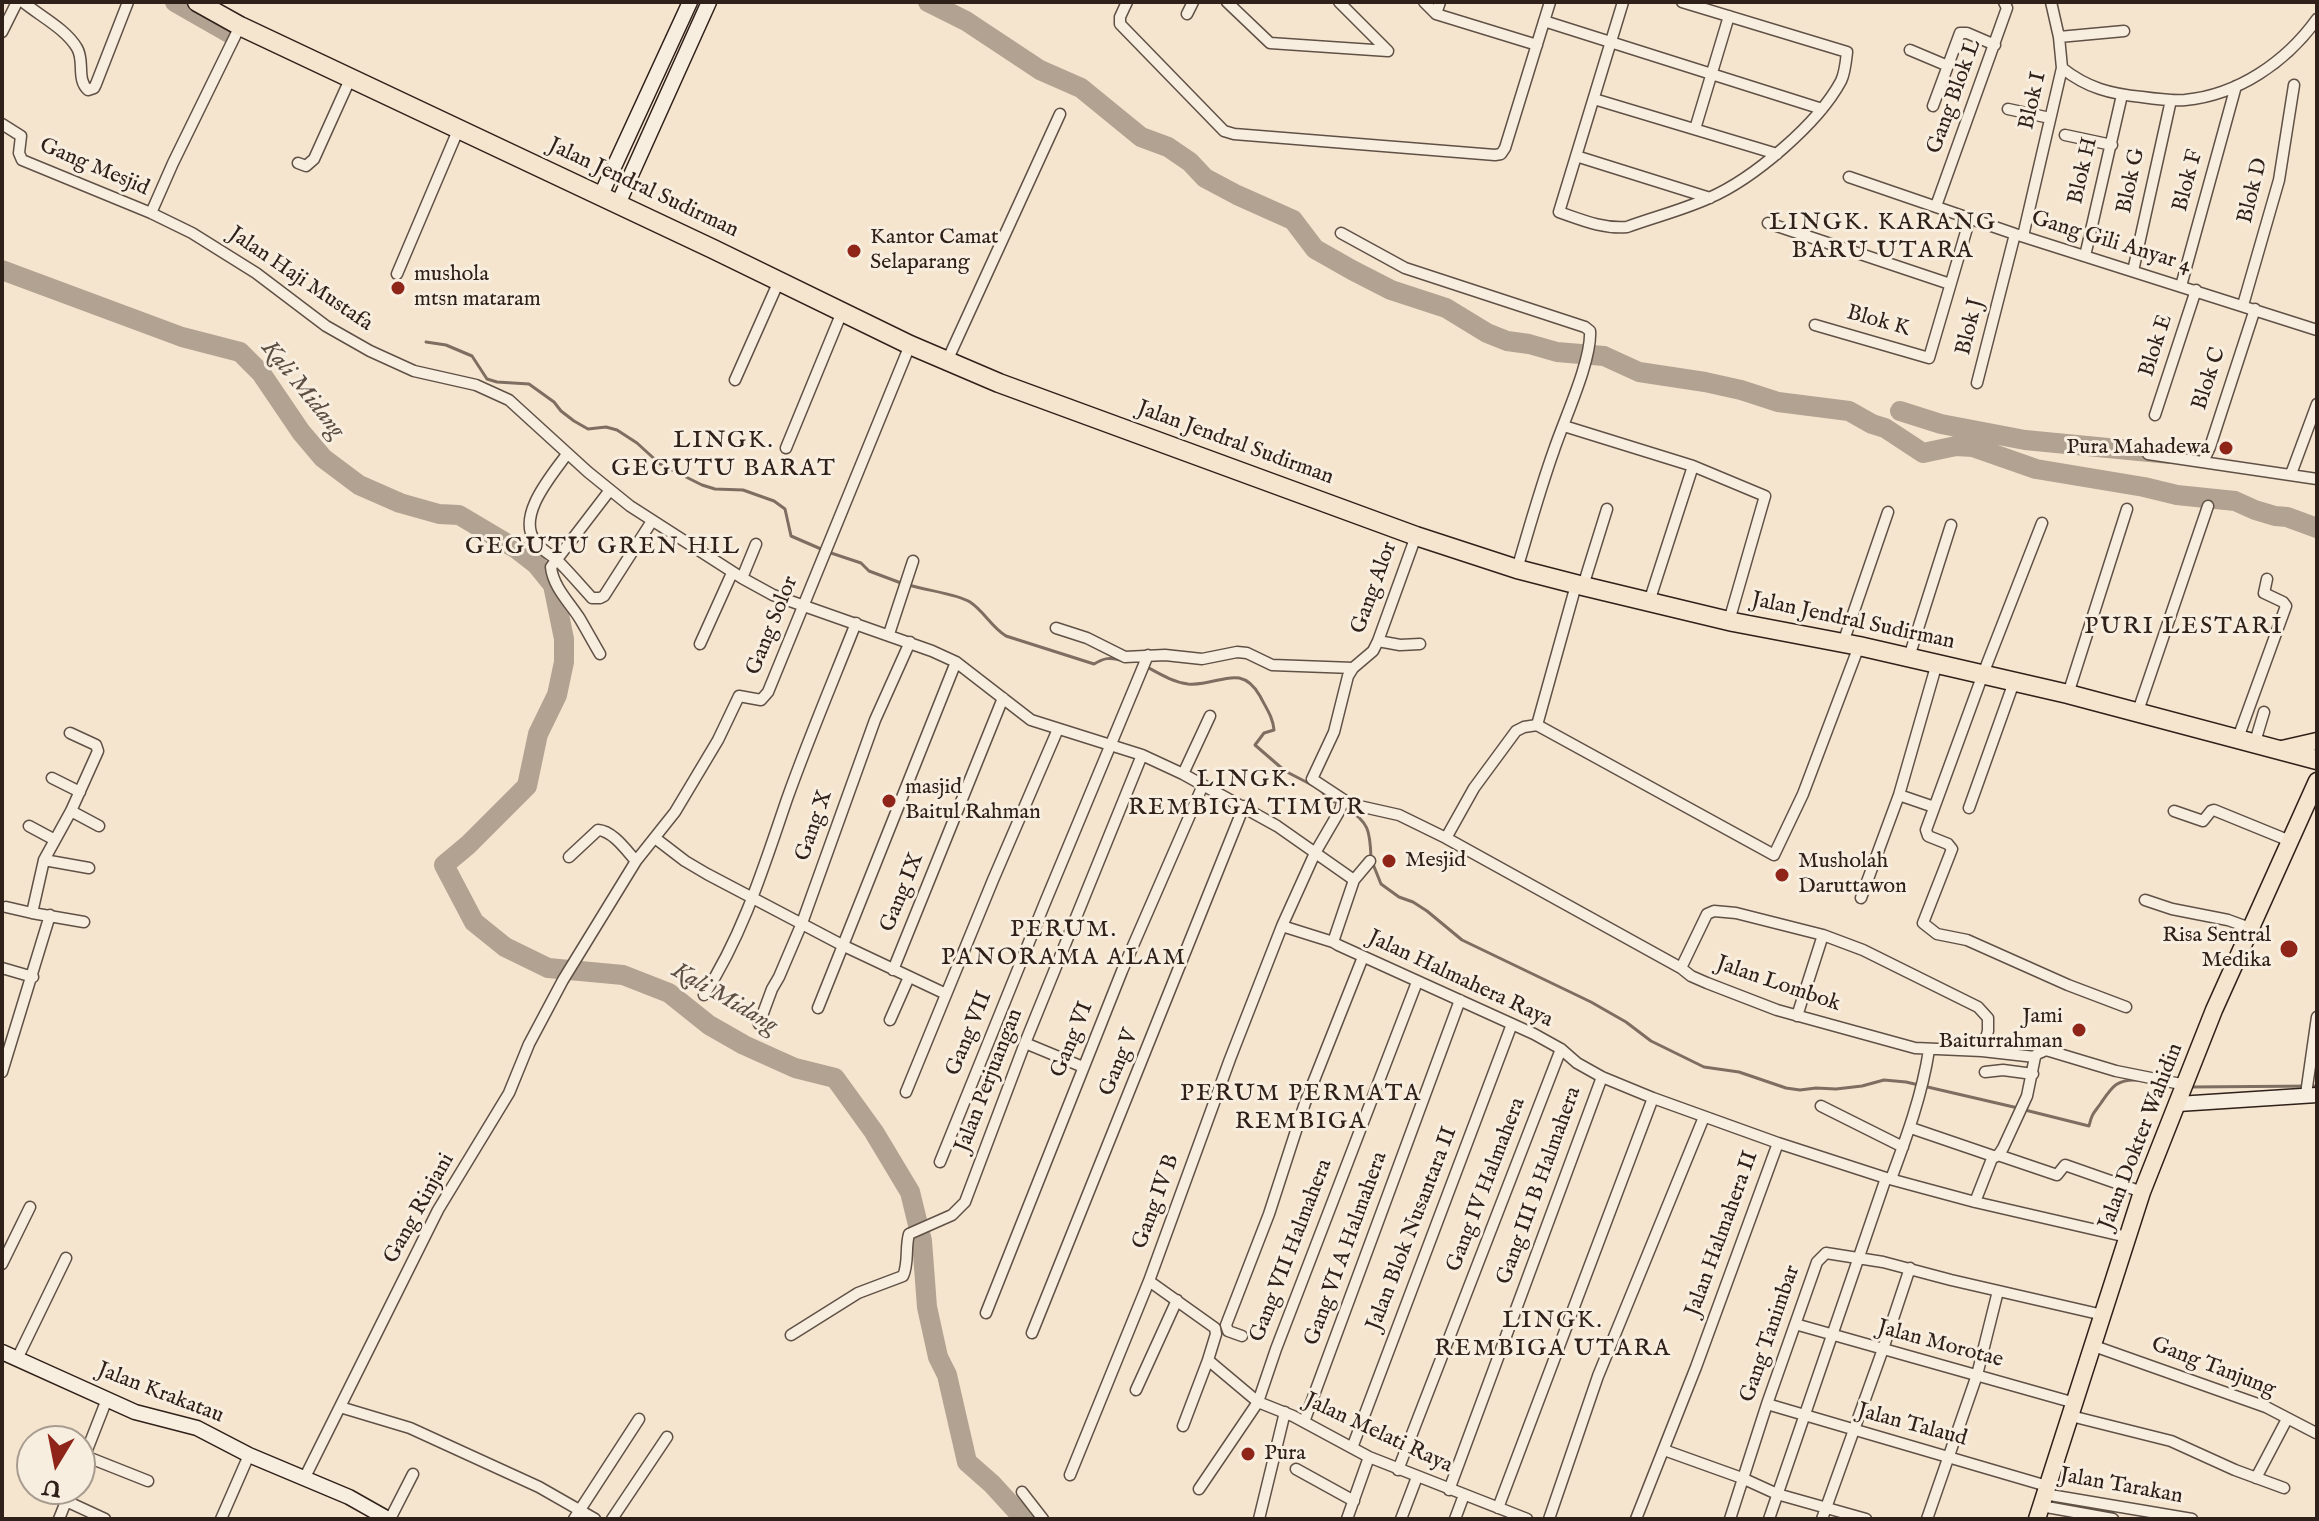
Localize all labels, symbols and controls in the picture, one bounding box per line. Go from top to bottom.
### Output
street label: Gang Blok L [1922,36,1988,158]
street label: Blok I [2015,70,2053,132]
street label: Gang Mesjid [35,133,153,203]
street label: Jalan Jendral Sudirman [544,133,742,245]
street label: Blok H [2064,135,2104,207]
street label: Blok G [2112,146,2152,216]
street label: Blok F [2168,147,2210,215]
street label: Blok D [2233,156,2275,226]
street label: Gang Gili Anyar 4 [2028,206,2194,280]
district label: LINGK. KARANG BARU UTARA [1769,210,1997,266]
street label: Jalan Haji Mustafa [223,222,377,338]
place label: Kantor Camat Selaparang [870,225,999,276]
marker: Kantor Camat Selaparang [845,242,863,260]
place label: mushola mtsn mataram [414,262,541,314]
marker: mushola mtsn mataram [389,279,407,297]
street label: Blok J [1951,296,1991,358]
street label: Blok K [1843,300,1913,344]
street label: Blok E [2135,311,2179,381]
water label: Kali Midang [254,335,350,445]
street label: Blok C [2187,344,2233,414]
street label: Jalan Jendral Sudirman [1133,396,1337,492]
district label: LINGK. GEGUTU BARAT [611,428,837,484]
place label: Pura Mahadewa [2066,435,2210,461]
marker: Pura Mahadewa [2217,439,2235,457]
district label: GEGUTU GREN HIL [465,534,741,562]
street label: Gang Alor [1346,538,1404,638]
street label: Gang Solor [741,573,805,679]
street label: Jalan Jendral Sudirman [1749,588,1957,656]
district label: PURI LESTARI [2084,614,2284,642]
district label: LINGK. REMBIGA TIMUR [1128,767,1366,823]
place label: masjid Baitul Rahman [905,775,1041,826]
street label: Gang X [791,787,839,865]
marker: masjid Baitul Rahman [880,792,898,810]
place label: Mesjid [1405,848,1466,874]
place label: Musholah Daruttawon [1798,849,1907,900]
street label: Gang IX [875,850,931,936]
marker: Mesjid [1380,852,1398,870]
marker: Musholah Daruttawon [1773,866,1791,884]
district label: PERUM. PANORAMA ALAM [941,917,1187,973]
place label: Risa Sentral Medika [2162,923,2271,974]
street label: Jalan Halmahera Raya [1363,926,1557,1034]
marker: Risa Sentral Medika [2278,938,2300,960]
street label: Jalan Lombok [1712,951,1844,1019]
water label: Kali Midang [666,957,782,1041]
street label: Gang VII [941,988,999,1080]
street label: Gang VI [1046,998,1100,1082]
place label: Jami Baiturrahman [1939,1004,2063,1056]
street label: Jalan Perjuangan [951,1006,1029,1156]
marker: Jami Baiturrahman [2070,1021,2088,1039]
street label: Gang V [1095,1026,1145,1100]
street label: Jalan Dokter Wahidin [2094,1040,2190,1234]
district label: PERUM PERMATA REMBIGA [1180,1081,1422,1137]
street label: Gang III B Halmahera [1492,1084,1588,1288]
street label: Gang IV Halmahera [1442,1094,1532,1276]
street label: Jalan Blok Nusantara II [1362,1124,1464,1334]
street label: Jalan Halmahera II [1681,1148,1765,1320]
street label: Gang Rinjani [379,1149,461,1269]
street label: Gang VI A Halmahera [1300,1149,1394,1349]
street label: Gang IV B [1128,1151,1186,1253]
street label: Gang VII Halmahera [1245,1156,1339,1346]
street label: Gang Tanimbar [1735,1262,1807,1406]
district label: LINGK. REMBIGA UTARA [1434,1308,1672,1364]
street label: Jalan Morotae [1874,1316,2006,1374]
street label: Gang Tanjung [2147,1332,2279,1404]
street label: Jalan Krakatau [93,1358,227,1430]
street label: Jalan Melati Raya [1300,1388,1456,1480]
street label: Jalan Talaud [1854,1399,1970,1453]
north arrow [16,1425,96,1505]
place label: Pura [1264,1441,1306,1467]
marker: Pura [1239,1445,1257,1463]
street label: Jalan Tarakan [2057,1463,2185,1511]
text: U [41,1471,64,1502]

